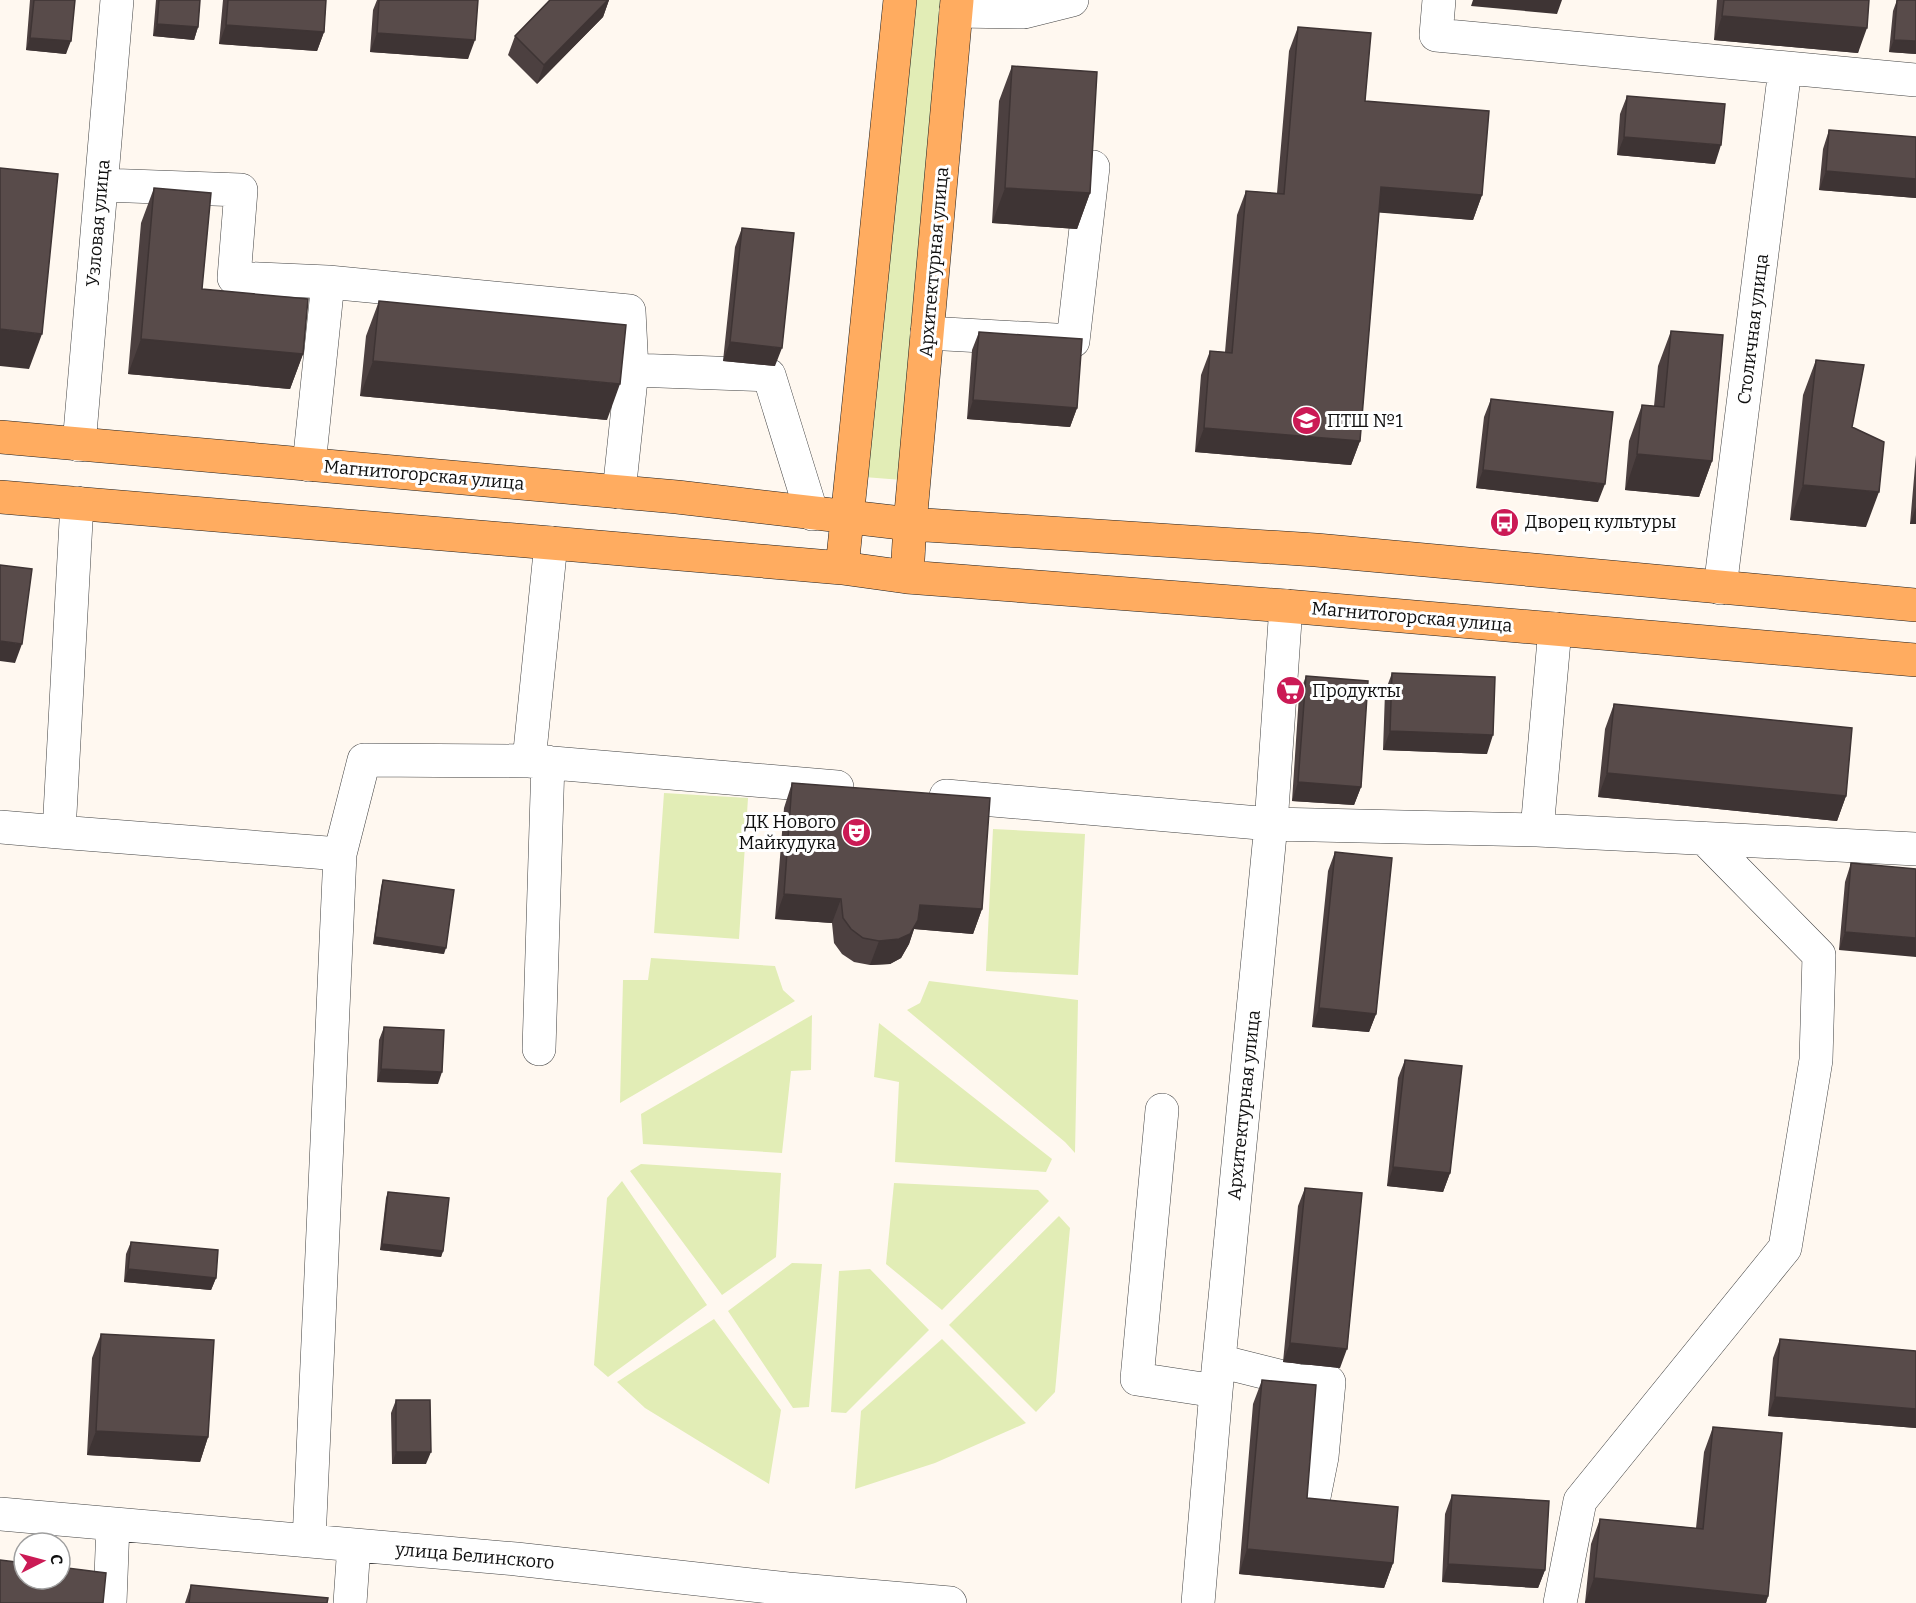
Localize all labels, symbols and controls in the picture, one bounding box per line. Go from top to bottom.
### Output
street label: Узловая улица [81,158,115,288]
street label: Архитектурная улица [915,166,953,358]
street label: Столичная улица [1733,252,1773,406]
school or university icon: ПТШ №1 [1290,405,1322,437]
place label: ПТШ №1 [1327,410,1404,432]
street label: Магнитогорская улица [323,455,525,495]
bus stop icon: Дворец культуры [1488,506,1520,538]
place label: Дворец культуры [1525,511,1676,533]
street label: Магнитогорская улица [1311,597,1513,637]
supermarket icon: Продукты [1275,675,1307,707]
place label: Продукты [1312,680,1401,702]
place label: ДК Нового Майкудука [738,811,836,854]
theatre icon: ДК Нового Майкудука [841,816,873,848]
street label: Архитектурная улица [1223,1009,1265,1201]
north arrow [12,1531,72,1591]
street label: улица Белинского [394,1538,555,1574]
text: С [46,1553,66,1566]

